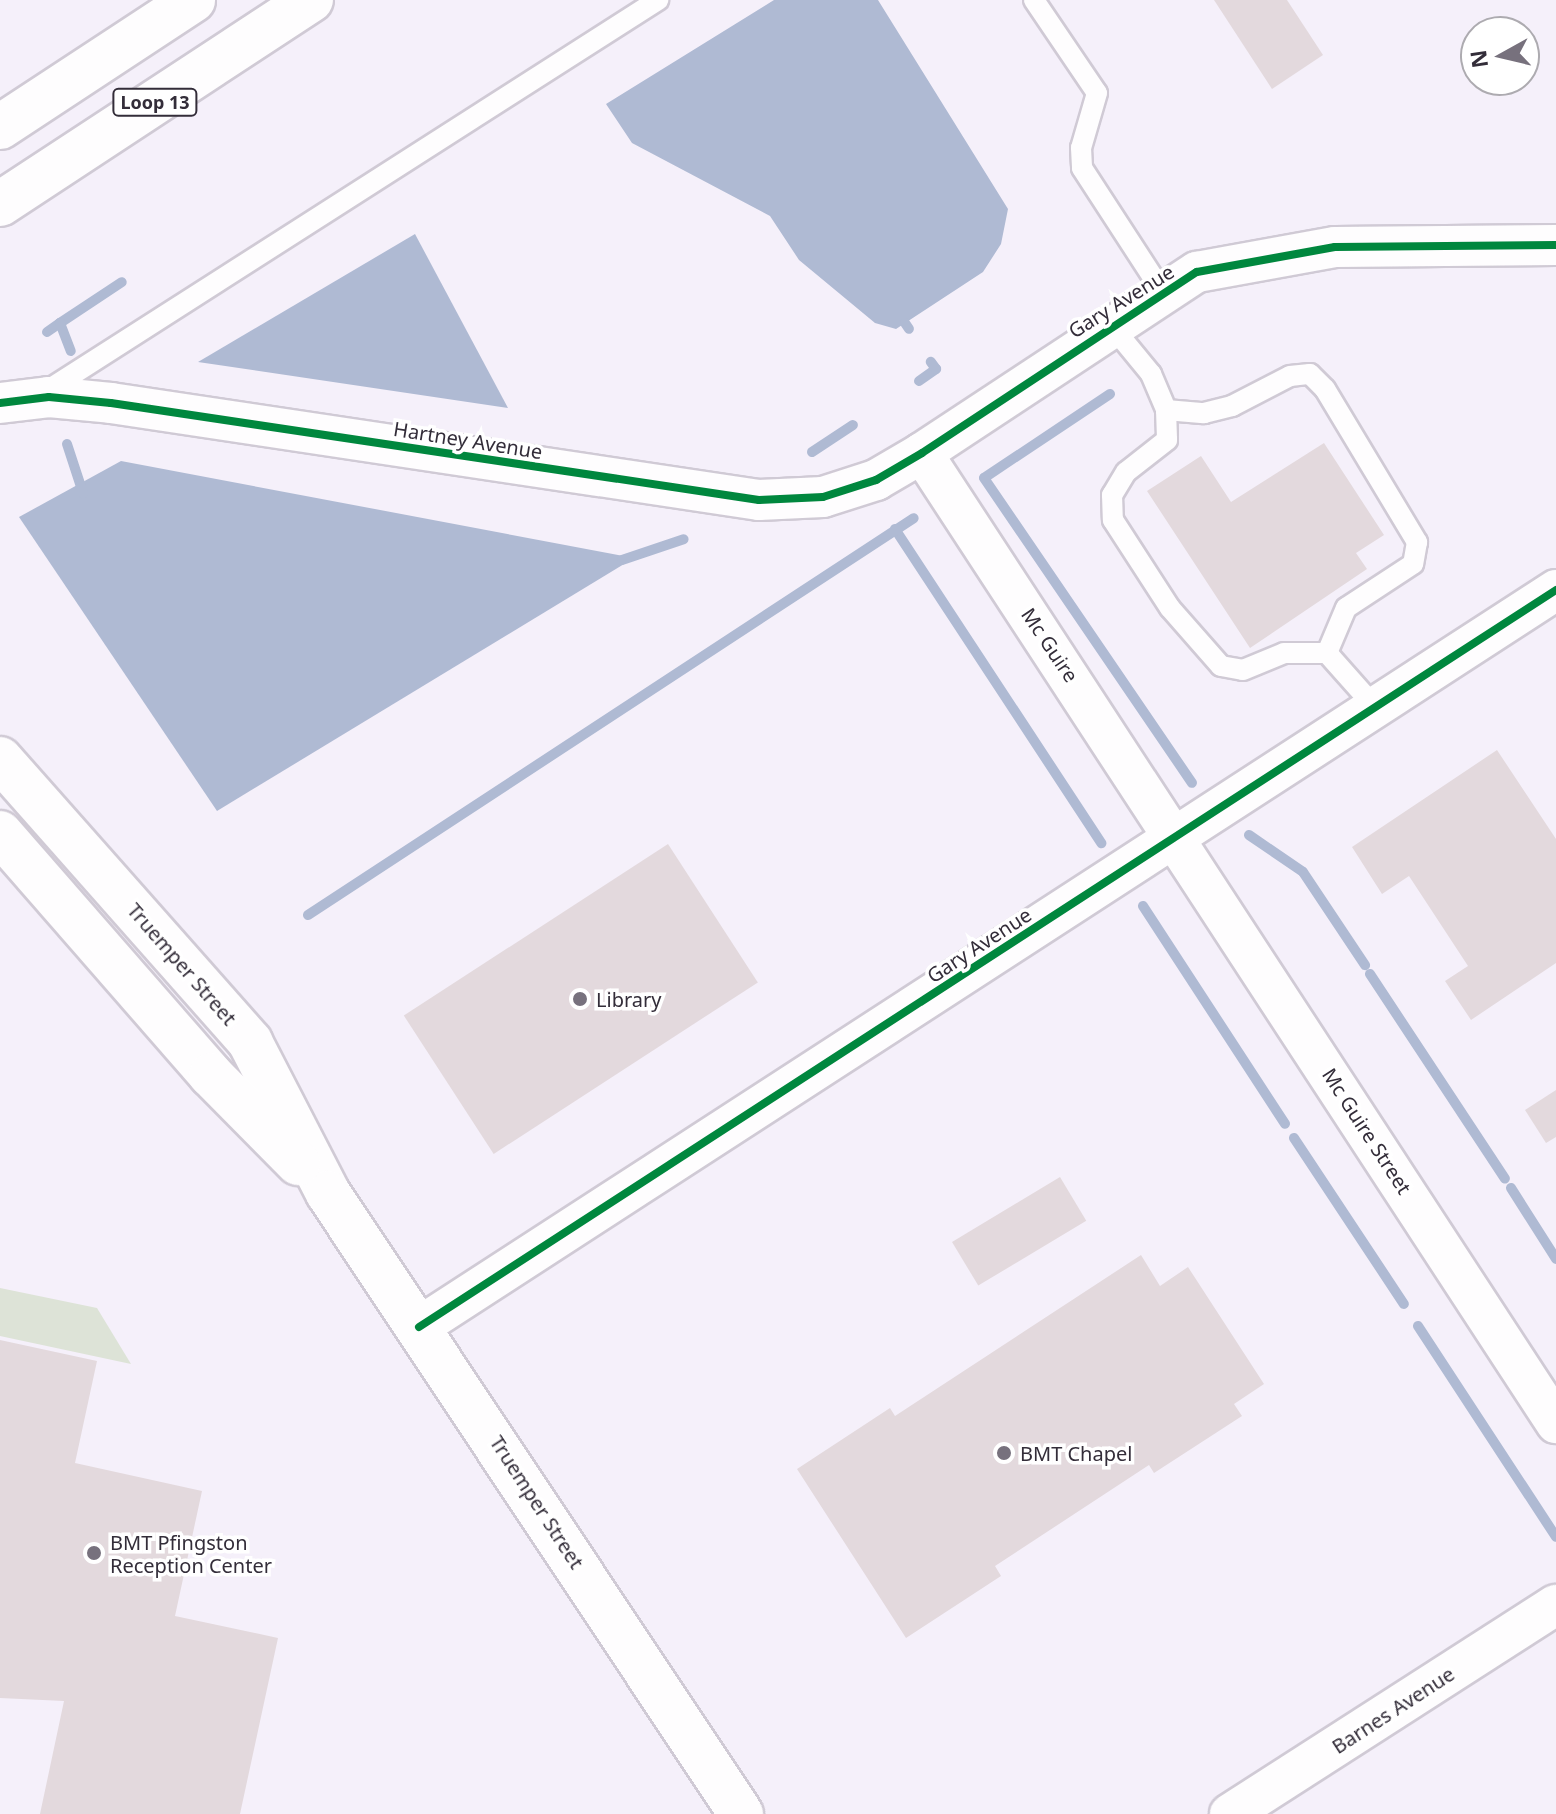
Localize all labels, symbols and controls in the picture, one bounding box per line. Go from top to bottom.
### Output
north arrow [1460,16,1540,96]
text: N [1462,48,1494,70]
road number: Loop 13 [111,88,199,116]
street label: Gary Avenue [1064,259,1178,343]
street label: Hartney Avenue [392,416,544,464]
street label: Mc Guire [1017,603,1083,687]
street label: Truemper Street [123,898,241,1030]
street label: Gary Avenue [922,902,1036,988]
place label: Library [596,987,661,1011]
marker: Library [571,990,589,1008]
street label: Mc Guire Street [1317,1064,1417,1198]
street label: Truemper Street [485,1431,589,1573]
place label: BMT Chapel [1020,1441,1132,1465]
marker: BMT Chapel [995,1444,1013,1462]
place label: BMT Pfingston Reception Center [110,1530,272,1577]
marker: BMT Pfingston Reception Center [85,1544,103,1562]
street label: Barnes Avenue [1327,1662,1459,1758]

